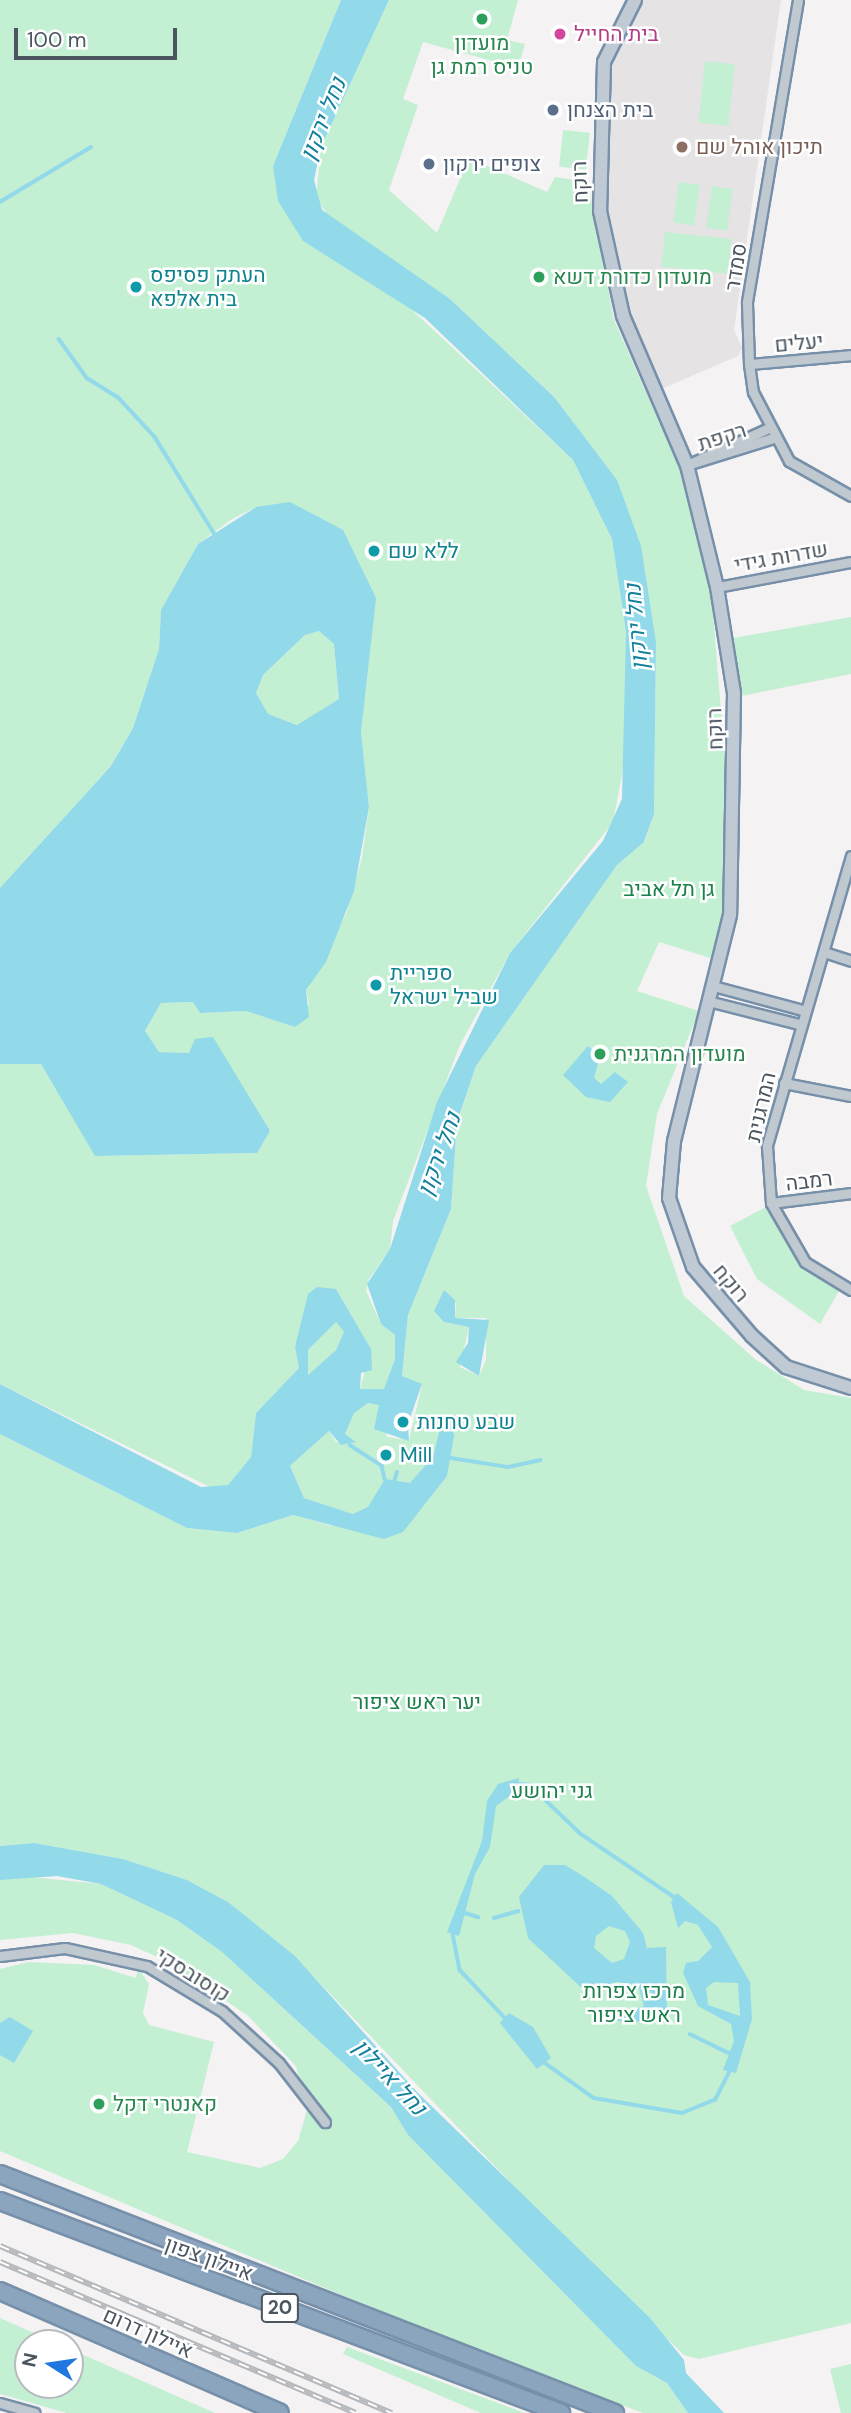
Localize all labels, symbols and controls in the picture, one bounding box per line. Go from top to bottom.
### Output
marker: מועדון טניס רמת גן [474,11,490,27]
scale bar [18,14,180,58]
place label: בית החייל [574,21,659,47]
text: 100 m [27,26,87,54]
marker: בית החייל [552,26,568,42]
place label: מועדון טניס רמת גן [431,30,533,80]
water label: נחל ירקון [294,74,352,164]
place label: בית הצנחן [567,97,653,123]
marker: בית הצנחן [545,102,561,118]
place label: תיכון אוהל שם [696,134,823,160]
marker: תיכון אוהל שם [674,139,690,155]
place label: צופים ירקון [443,151,541,177]
marker: צופים ירקון [421,156,437,172]
street label: רוקח [567,160,593,204]
street label: סמדר [720,241,752,293]
place label: העתק פסיפס בית אלפא [150,262,266,312]
place label: מועדון כדורת דשא [553,264,712,290]
marker: מועדון כדורת דשא [531,269,547,285]
marker: העתק פסיפס בית אלפא [128,279,144,295]
street label: יעלים [774,328,824,358]
street label: רקפת [695,417,749,457]
street label: שדרות גידי [732,536,830,578]
place label: ללא שם [388,538,459,564]
marker: ללא שם [366,543,382,559]
water label: נחל ירקון [618,583,654,671]
street label: רוקח [702,707,728,751]
park label: גן תל אביב [623,876,715,902]
place label: ספריית שביל ישראל [390,960,498,1010]
marker: ספריית שביל ישראל [368,977,384,993]
place label: מועדון המרגנית [614,1041,746,1067]
marker: מועדון המרגנית [592,1046,608,1062]
street label: המרגנית [741,1070,781,1144]
water label: נחל ירקון [411,1109,467,1199]
street label: רמבה [784,1166,834,1196]
street label: רוקח [708,1259,754,1307]
place label: שבע טחנות [417,1409,515,1435]
marker: שבע טחנות [395,1414,411,1430]
place label: Mill [400,1442,432,1468]
marker: Mill [378,1447,394,1463]
park label: יער ראש ציפור [353,1689,481,1715]
park label: גני יהושע [511,1778,593,1804]
street label: קוסובסקי [151,1942,235,2008]
park label: מרכז צפרות ראש ציפור [583,1978,685,2028]
water label: נחל איילון [348,2033,432,2121]
place label: קאנטרי דקל [113,2091,217,2117]
marker: קאנטרי דקל [91,2096,107,2112]
street label: איילון צפון [162,2231,256,2287]
road number: 20 [261,2292,299,2324]
street label: איילון דרום [99,2302,197,2364]
north arrow [14,2329,84,2399]
text: N [16,2351,44,2369]

